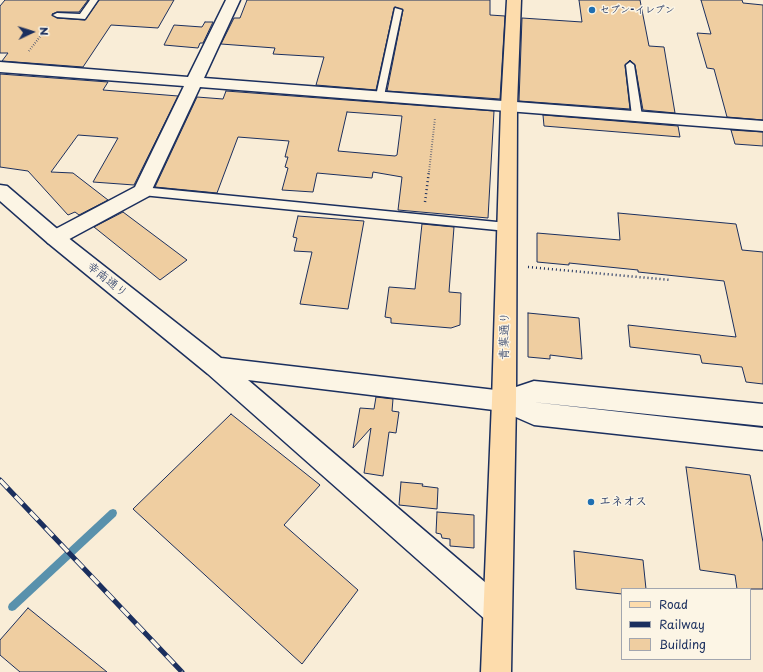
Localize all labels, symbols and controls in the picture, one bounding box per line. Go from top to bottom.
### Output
place label: セブン-イレブン [600,4,675,16]
marker: セブン-イレブン [587,5,597,15]
north arrow [12,12,52,52]
text: N [36,26,53,36]
street label: 幸南通り [84,259,130,301]
street label: 青葉通り [497,312,513,360]
place label: エネオス [599,495,647,509]
marker: エネオス [586,497,596,507]
legend [621,588,751,660]
text: Road [659,595,688,613]
text: Railway [659,615,705,633]
text: Building [659,635,706,653]

